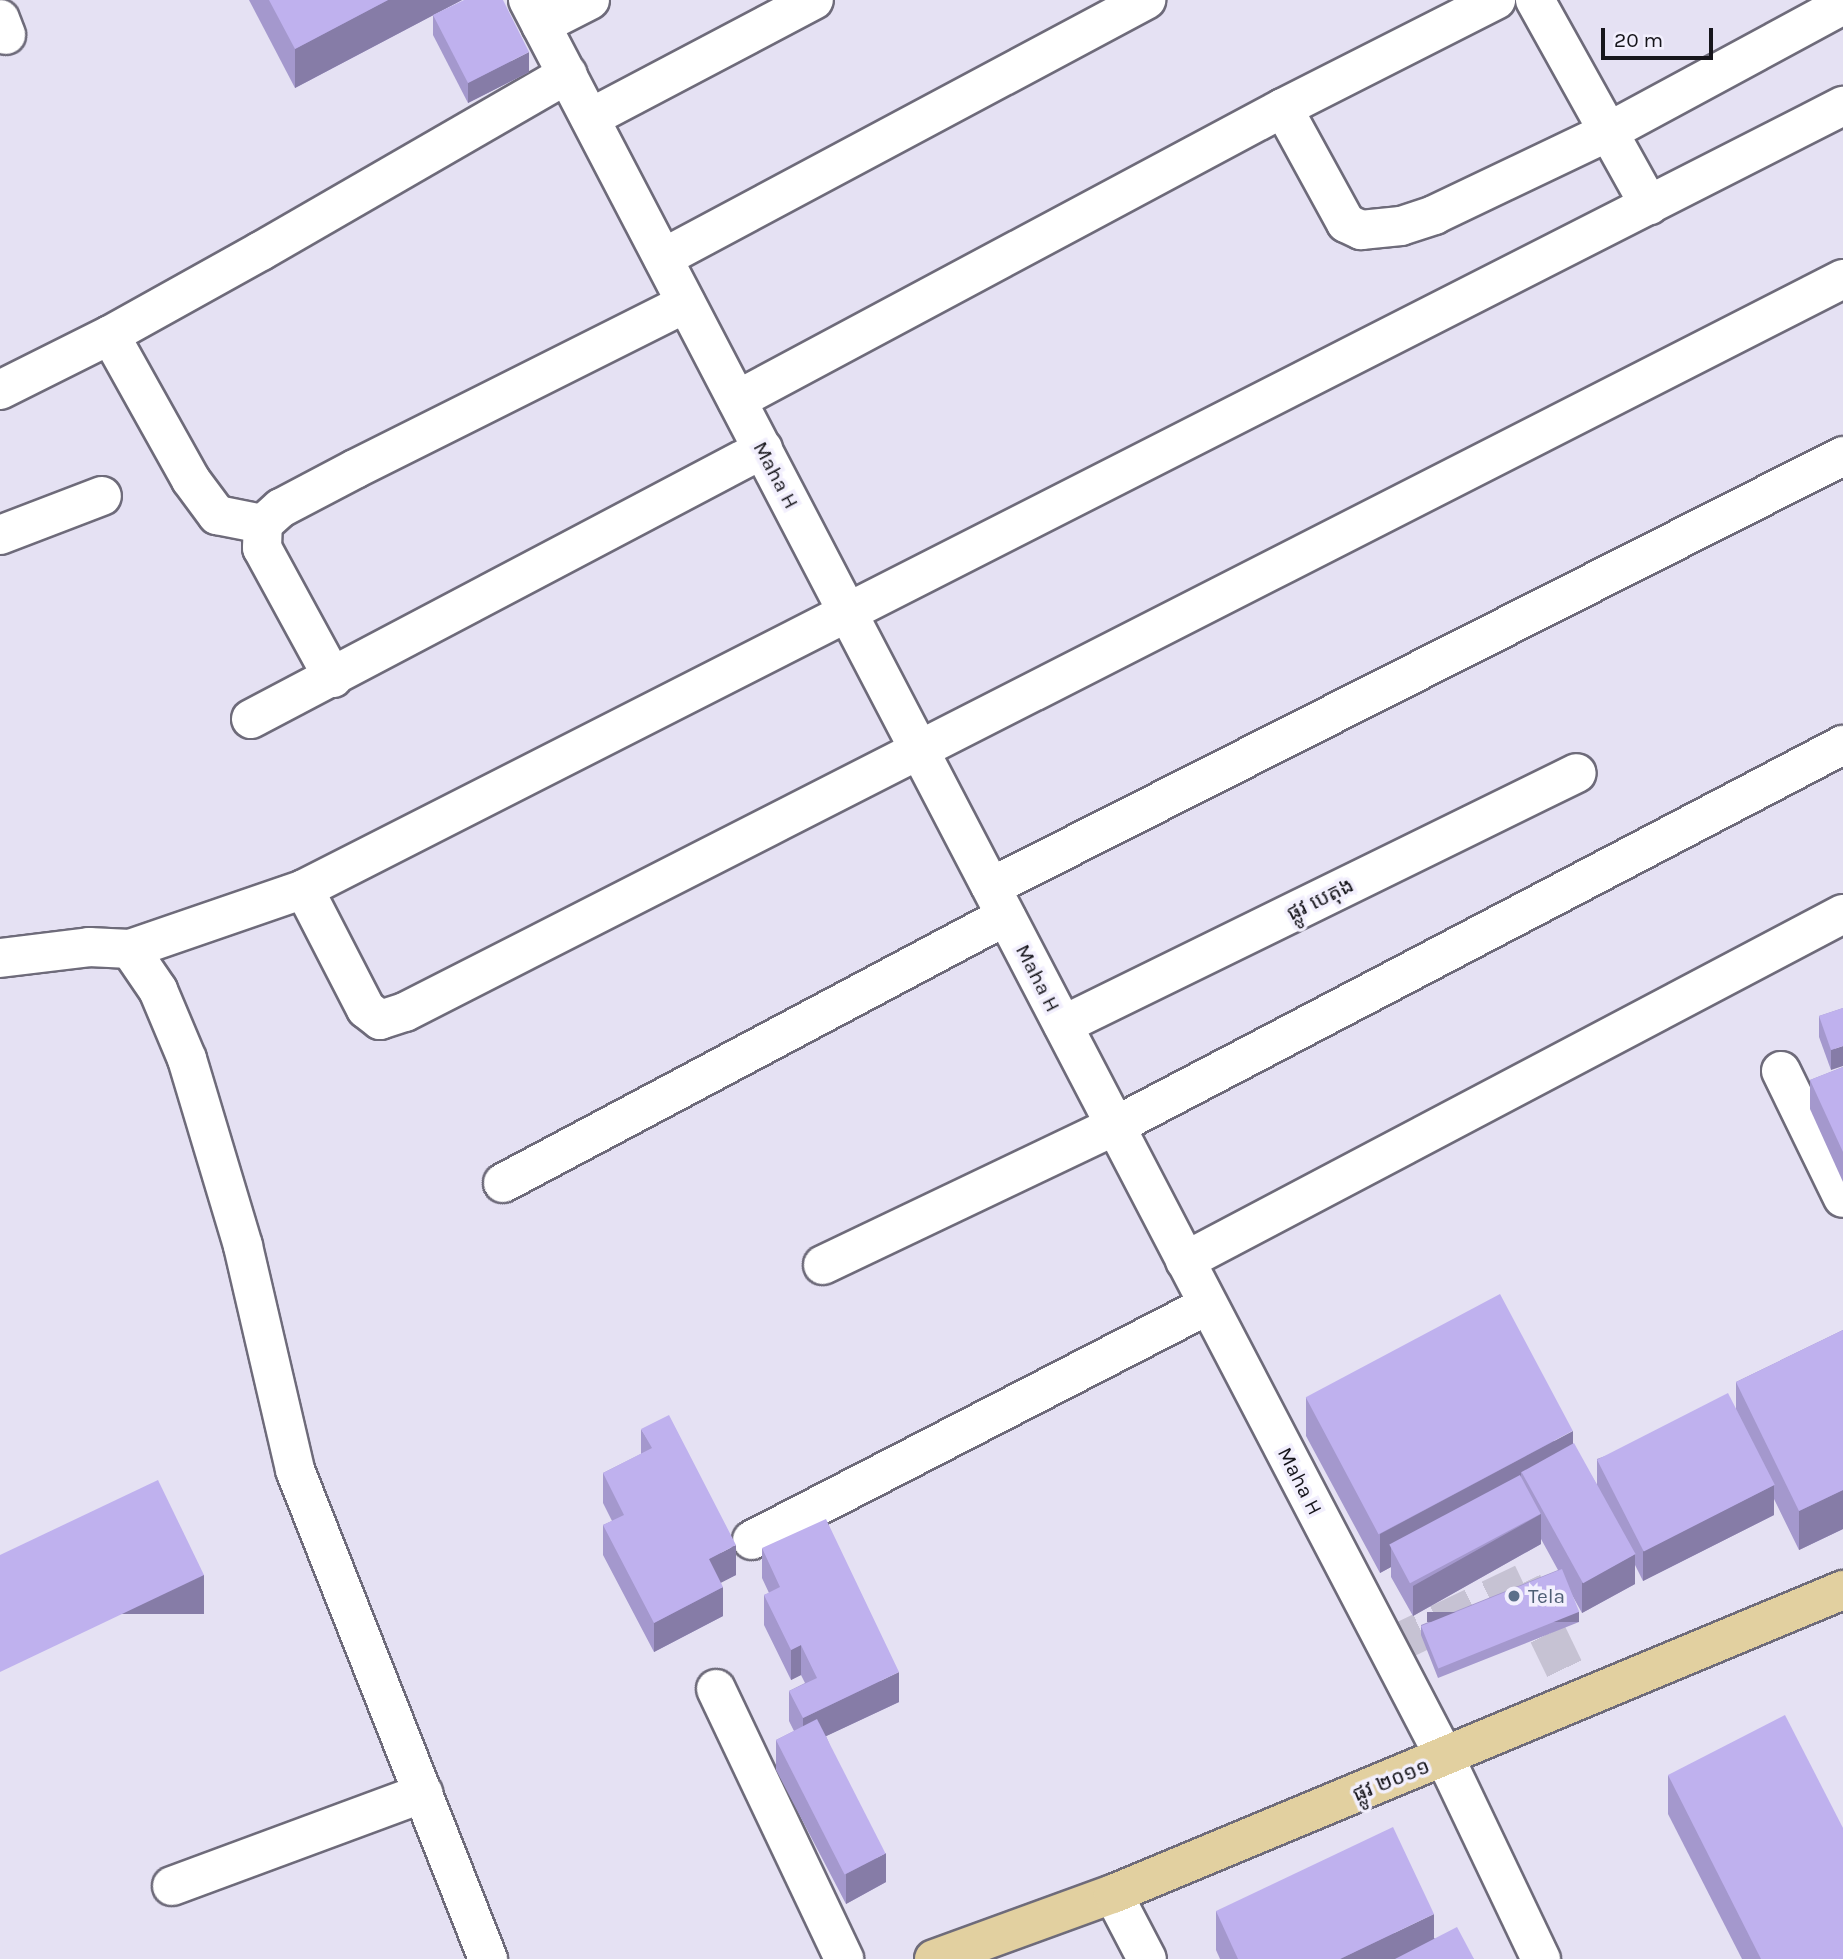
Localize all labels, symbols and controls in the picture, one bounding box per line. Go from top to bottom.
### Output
scale bar [1605,14,1717,58]
text: 20 m [1614,28,1663,52]
street label: Maha H [748,437,804,513]
street label: ផ្លូវ បេតុង [1282,872,1358,926]
street label: Maha H [1010,940,1066,1016]
street label: Maha H [1272,1443,1328,1519]
place label: Tela [1528,1583,1565,1609]
marker: Tela [1506,1588,1522,1604]
street label: ផ្លូវ ២០១១ [1349,1753,1433,1807]

